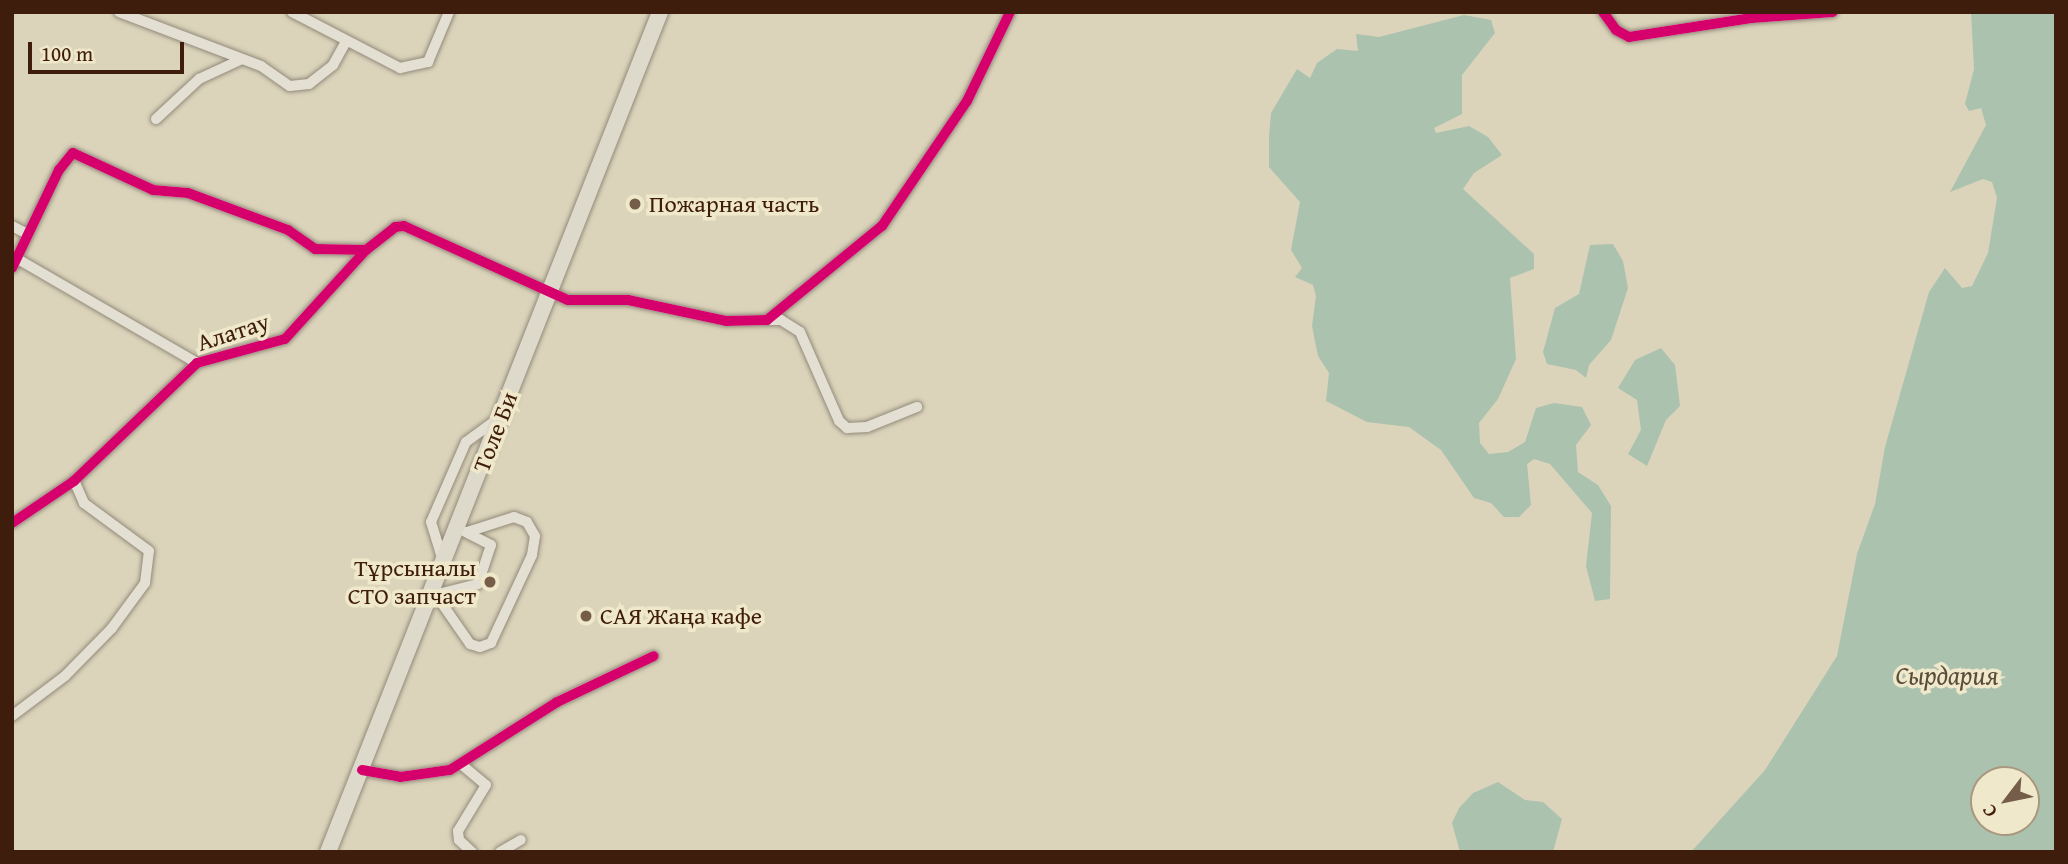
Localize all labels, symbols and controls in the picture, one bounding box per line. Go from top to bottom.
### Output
scale bar [32,28,187,72]
text: 100 m [41,38,93,69]
place label: Пожарная часть [649,190,819,218]
marker: Пожарная часть [627,196,643,212]
street label: Алатау [193,307,273,357]
street label: Толе Би [467,388,523,476]
place label: Тұрсыналы СТО запчаст [348,554,476,610]
marker: Тұрсыналы СТО запчаст [482,574,498,590]
place label: САЯ Жаңа кафе [600,602,762,630]
marker: САЯ Жаңа кафе [578,608,594,624]
water label: Сырдария [1895,659,1999,691]
north arrow [1970,766,2040,836]
text: С [1974,799,2004,823]

